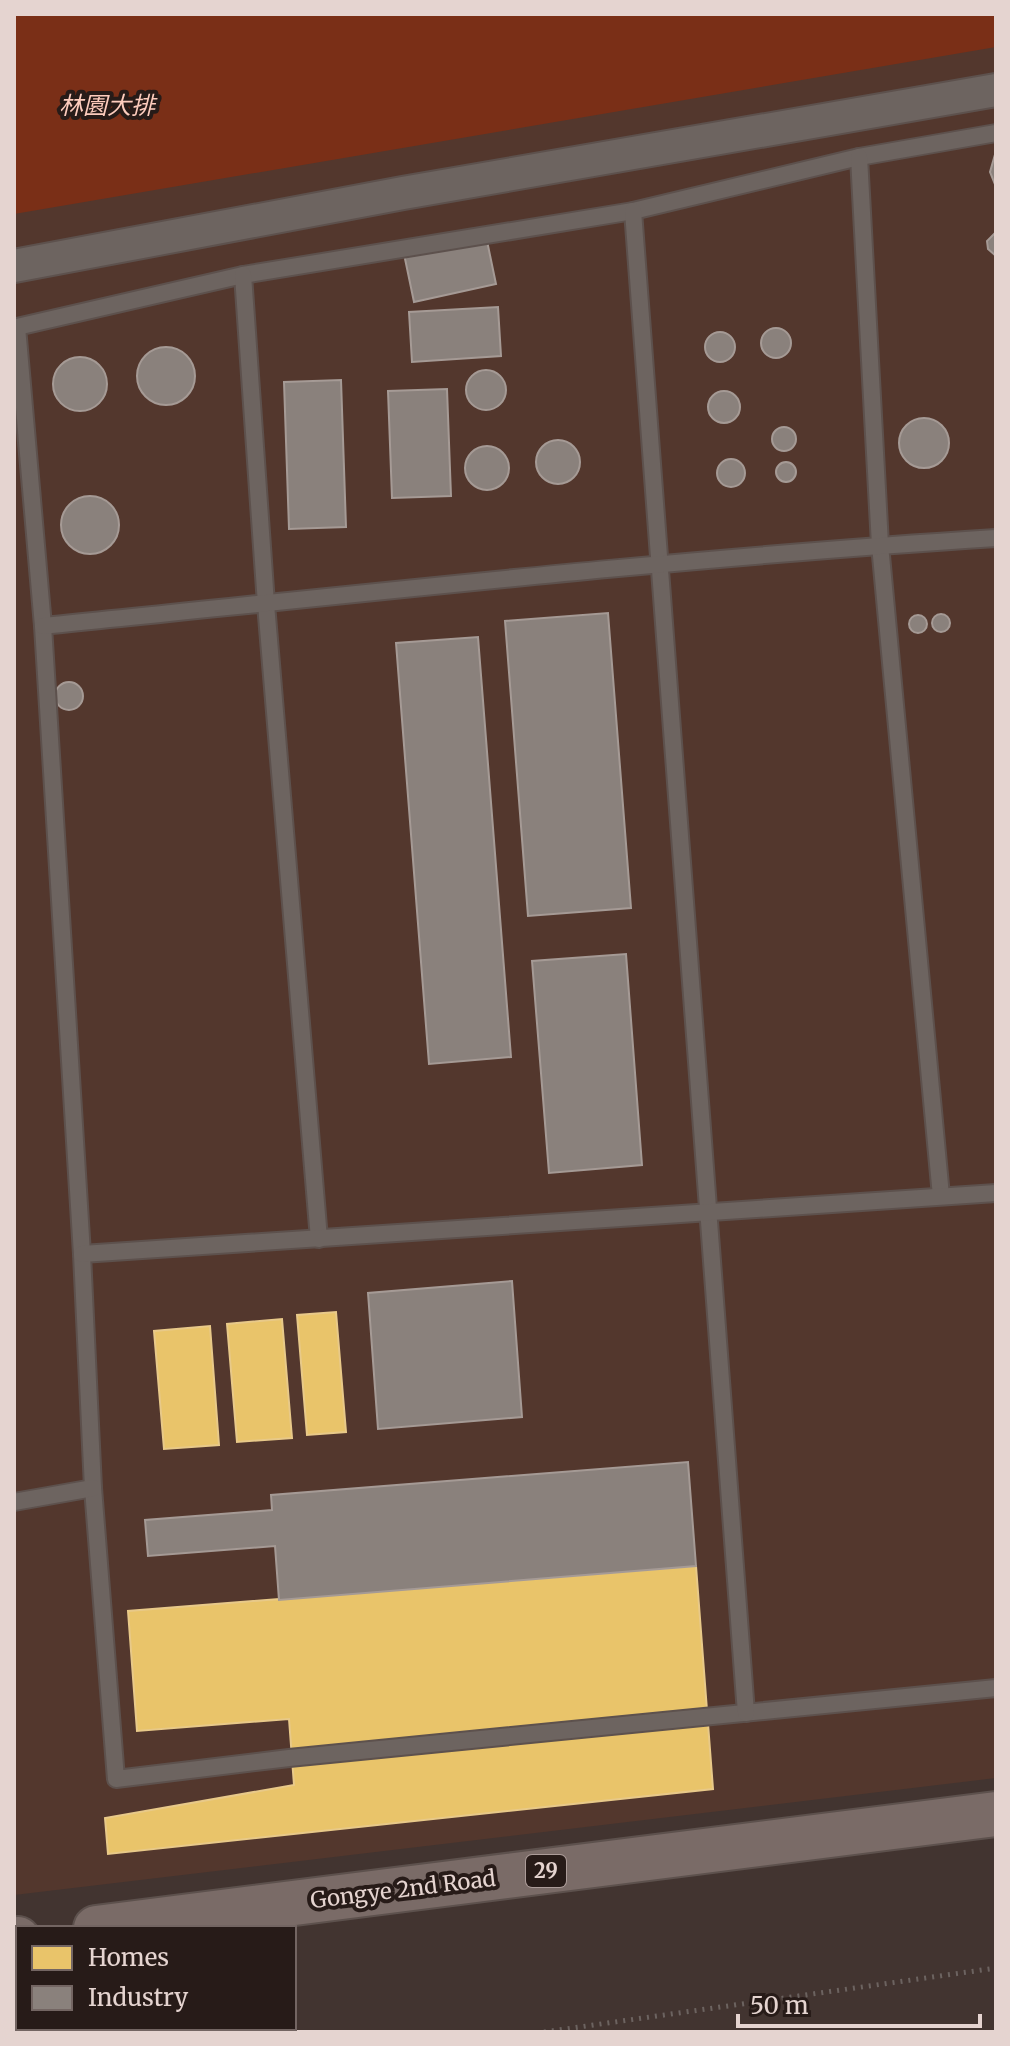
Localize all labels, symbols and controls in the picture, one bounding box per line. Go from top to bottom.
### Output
water label: 林園大排 [59,90,158,121]
road number: 29 [526,1855,566,1887]
street label: Gongye 2nd Road [309,1864,497,1914]
legend [16,1926,296,2030]
text: Homes [88,1942,169,1973]
scale bar [738,1978,980,2028]
text: Industry [88,1982,188,2013]
text: 50 m [750,1990,809,2021]

